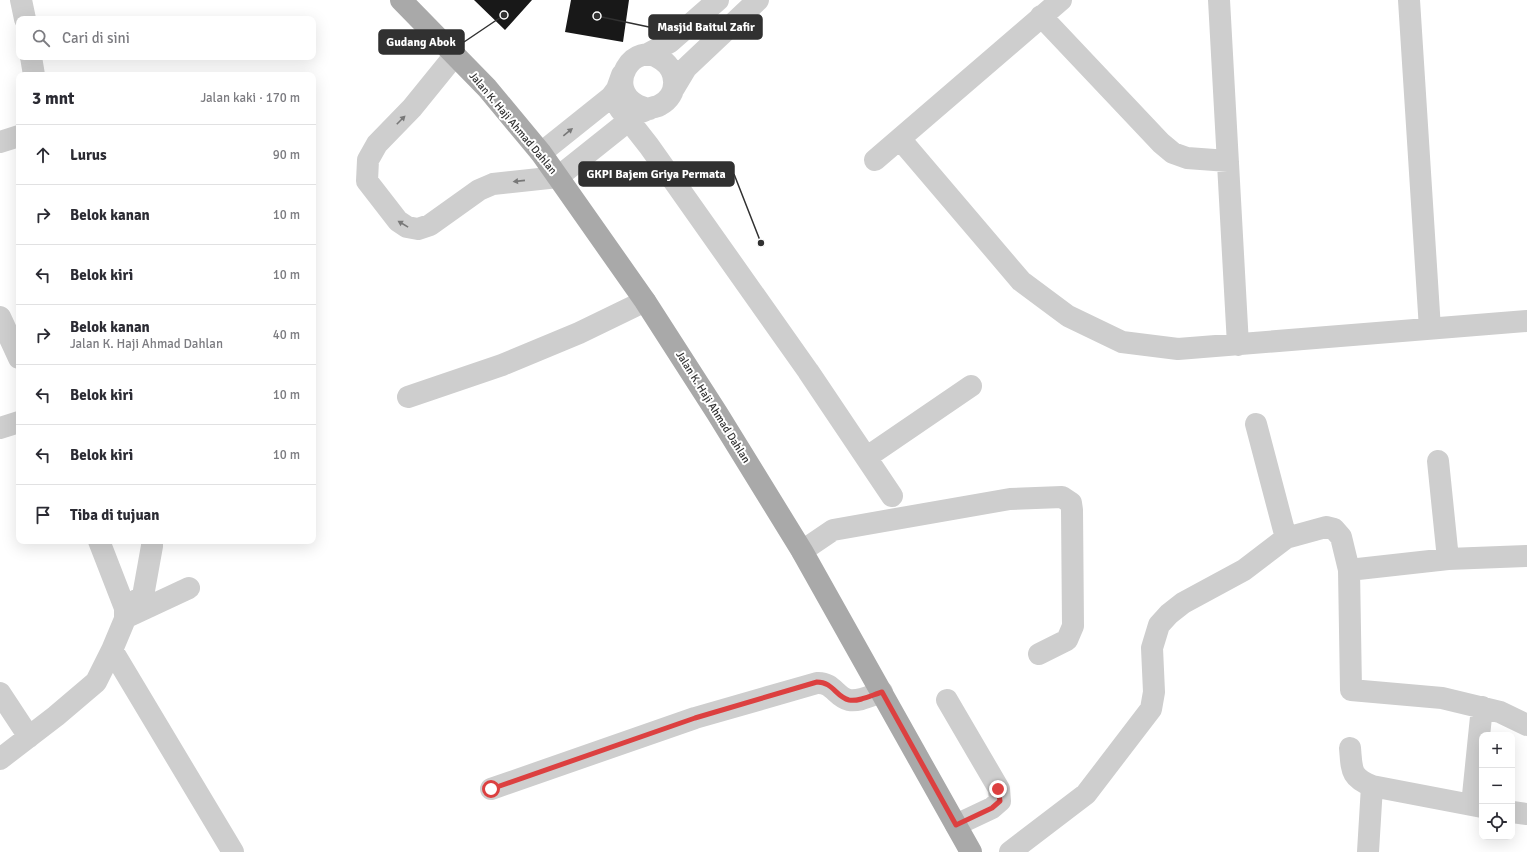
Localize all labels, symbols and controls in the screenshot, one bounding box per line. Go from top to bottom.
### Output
callout: Masjid Baitul Zafir [649,15,762,39]
search box [16,16,316,60]
text: Masjid Baitul Zafir [657,20,755,35]
icon: search [30,27,52,49]
text: Cari di sini [62,29,130,47]
callout: Gudang Abok [379,30,464,54]
text: Gudang Abok [386,35,456,50]
street label: Jalan K. Haji Ahmad Dahlan [466,69,560,177]
text: 3 mnt [32,88,74,109]
text: Jalan kaki · 170 m [201,90,300,106]
one-way arrow [396,115,405,125]
one-way arrow [562,127,573,136]
icon: ahead [32,144,54,166]
text: Lurus [70,146,107,164]
text: 90 m [273,147,300,163]
callout: GKPI Bajem Griya Permata [579,162,734,186]
text: GKPI Bajem Griya Permata [586,167,726,182]
one-way arrow [513,178,525,185]
icon: right [32,204,54,226]
text: Belok kanan [70,206,150,224]
text: 10 m [273,207,300,223]
one-way arrow [397,220,409,227]
icon: left [32,264,54,286]
text: Belok kiri [70,266,133,284]
text: 10 m [273,267,300,283]
text: Belok kanan [70,318,150,336]
icon: right [32,324,54,346]
text: 40 m [273,327,300,343]
text: Jalan K. Haji Ahmad Dahlan [70,336,223,352]
street label: Jalan K. Haji Ahmad Dahlan [673,349,753,465]
icon: left [32,384,54,406]
text: Belok kiri [70,386,133,404]
text: 10 m [273,387,300,403]
icon: left [32,444,54,466]
text: Belok kiri [70,446,133,464]
text: 10 m [273,447,300,463]
icon: arrive [32,504,54,526]
text: Tiba di tujuan [70,506,160,524]
map controls [1479,732,1515,840]
button: + [1479,732,1515,768]
button: − [1479,768,1515,804]
route start [482,780,500,798]
route end [989,780,1007,798]
button: locate [1479,804,1515,840]

